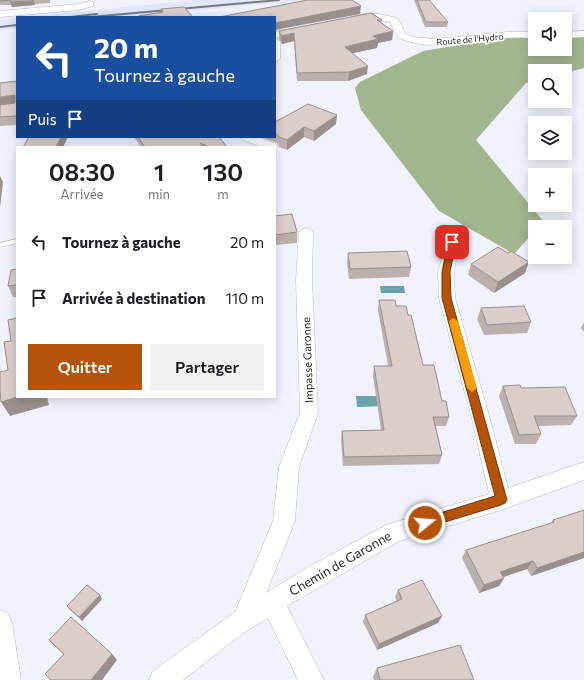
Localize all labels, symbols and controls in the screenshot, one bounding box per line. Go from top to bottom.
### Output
map controls [528,12,572,264]
button: sound [528,12,572,56]
text: 20 m [94,30,158,64]
street label: Route de l'Hydro [436,31,504,47]
icon: left [28,32,80,84]
text: Tournez à gauche [94,64,235,86]
button: search [528,64,572,108]
icon: arrive [64,108,86,130]
text: Puis [28,110,56,128]
button: layers [528,116,572,160]
text: 08:30 [49,157,115,186]
text: 1 [154,157,164,186]
text: 130 [203,157,243,186]
button: + [528,168,572,212]
text: Arrivée [61,186,103,202]
text: min [148,186,170,202]
text: m [217,186,229,202]
button: − [528,220,572,264]
pin [435,225,469,259]
icon: left [28,231,50,253]
icon: arrive [441,231,463,253]
text: Tournez à gauche [62,233,181,251]
text: 20 m [230,233,264,251]
icon: arrive [28,287,50,309]
text: Arrivée à destination [62,289,205,307]
text: 110 m [225,289,264,307]
street label: Impasse Garonne [299,317,315,403]
button: Quitter [28,344,142,390]
button: Partager [150,344,264,390]
position arrow [404,502,446,544]
street label: Chemin de Garonne [286,527,394,599]

